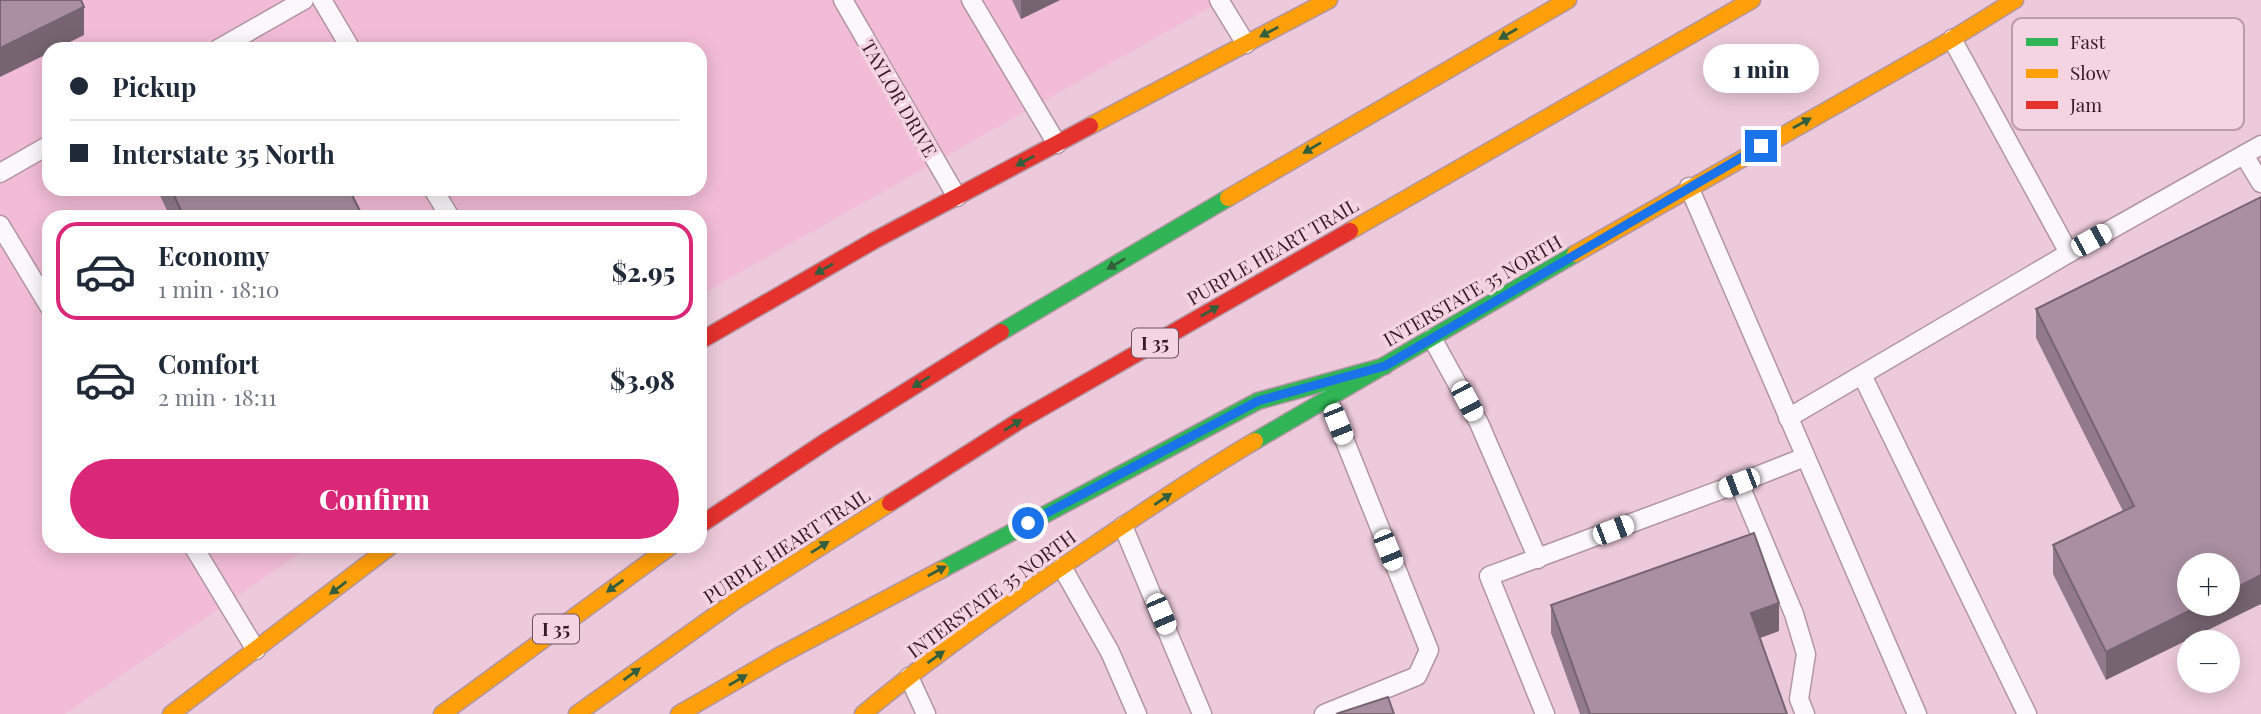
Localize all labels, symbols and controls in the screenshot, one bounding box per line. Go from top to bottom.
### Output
legend [2012,18,2244,130]
one-way arrow [1259,26,1279,37]
one-way arrow [1499,28,1518,40]
text: Fast [2070,28,2106,54]
street label: TAYLOR DRIVE [856,35,944,161]
callout: 1 min [1703,44,1819,94]
text: 1 min [1733,53,1789,84]
text: Slow [2070,59,2111,85]
text: Pickup [112,69,196,104]
text: Jam [2069,91,2102,117]
one-way arrow [1793,117,1812,129]
route end [1745,130,1777,162]
text: Interstate 35 North [112,136,335,171]
one-way arrow [1302,142,1321,154]
one-way arrow [1015,155,1034,167]
street label: PURPLE HEART TRAIL [1182,191,1362,311]
car [2068,221,2115,259]
street label: INTERSTATE 35 NORTH [1378,228,1566,352]
text: Economy [158,238,269,273]
icon: car [74,240,137,303]
text: $2.95 [612,254,675,289]
one-way arrow [1106,258,1125,270]
one-way arrow [815,263,834,275]
text: 1 min · 18:10 [158,273,280,304]
one-way arrow [1200,305,1219,318]
road number: I 35 [1132,328,1178,358]
text: Comfort [158,346,259,381]
icon: car [74,348,137,411]
text: $3.98 [610,362,675,397]
one-way arrow [912,375,931,388]
car [1448,378,1487,424]
text: 2 min · 18:11 [158,381,277,412]
car [1321,401,1356,447]
one-way arrow [1003,419,1022,432]
button: Confirm [70,459,679,539]
car [1716,466,1763,500]
street label: PURPLE HEART TRAIL [698,481,874,609]
one-way arrow [1154,492,1172,506]
route start [1012,507,1044,539]
car [1590,513,1637,547]
street label: INTERSTATE 35 NORTH [902,523,1080,663]
car [1371,527,1406,573]
one-way arrow [811,540,830,553]
map controls [2177,553,2240,693]
button: + [2177,553,2240,616]
one-way arrow [928,565,947,577]
one-way arrow [606,579,625,593]
one-way arrow [329,581,347,595]
car [1144,591,1179,637]
road number: I 35 [533,614,579,644]
button: − [2177,630,2240,693]
one-way arrow [927,651,945,665]
one-way arrow [623,667,641,681]
one-way arrow [728,673,747,686]

